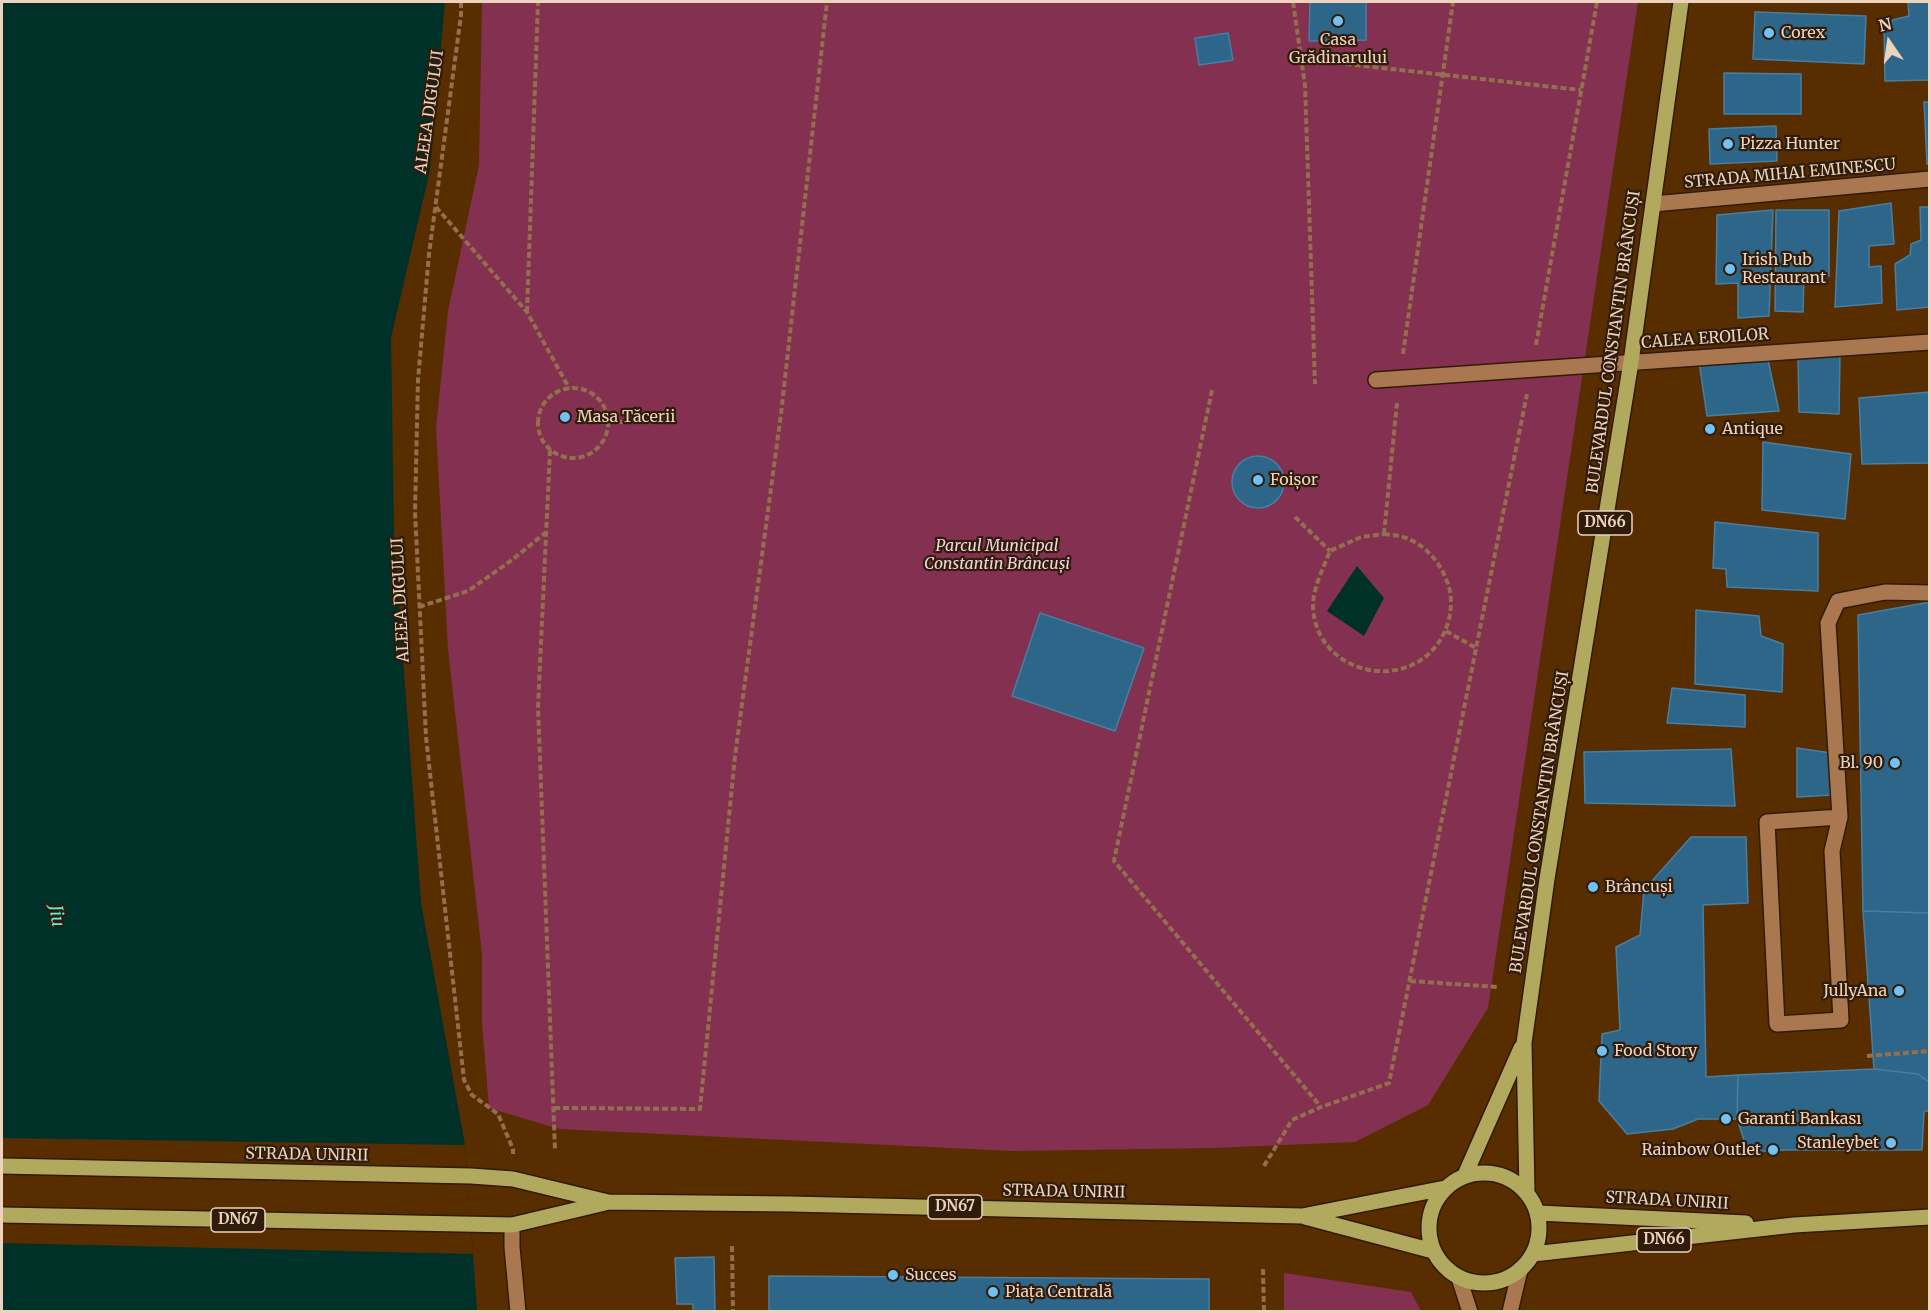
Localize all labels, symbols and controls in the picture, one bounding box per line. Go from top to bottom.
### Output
north arrow [1859,12,1919,72]
text: N [1877,13,1893,36]
marker: Casa Grădinarului [1331,14,1345,28]
place label: Corex [1781,23,1825,43]
marker: Corex [1762,26,1776,40]
place label: Casa Grădinarului [1289,30,1387,68]
street label: ALEEA DIGULUI [412,49,448,175]
place label: Pizza Hunter [1740,134,1840,154]
marker: Pizza Hunter [1721,137,1735,151]
street label: STRADA MIHAI EMINESCU [1683,155,1897,193]
street label: BULEVARDUL CONSTANTIN BRÂNCUȘI [1583,189,1645,495]
place label: Irish Pub Restaurant [1742,250,1826,288]
marker: Irish Pub Restaurant [1723,262,1737,276]
street label: CALEA EROILOR [1641,325,1769,353]
place label: Masa Tăcerii [577,407,675,427]
marker: Masa Tăcerii [558,410,572,424]
place label: Antique [1722,419,1783,439]
marker: Antique [1703,422,1717,436]
place label: Foișor [1270,470,1318,490]
marker: Foișor [1251,473,1265,487]
road number: DN66 [1578,511,1632,535]
park label: Parcul Municipal Constantin Brâncuși [924,536,1070,574]
street label: ALEEA DIGULUI [388,537,414,663]
street label: BULEVARDUL CONSTANTIN BRÂNCUȘI [1507,670,1573,974]
place label: Bl. 90 [1840,753,1883,773]
marker: Bl. 90 [1888,756,1902,770]
place label: Brâncuși [1605,877,1673,897]
marker: Brâncuși [1586,880,1600,894]
water label: Jiu [44,904,68,928]
place label: JullyAna [1823,981,1887,1001]
marker: JullyAna [1892,984,1906,998]
place label: Food Story [1614,1041,1697,1061]
marker: Food Story [1595,1044,1609,1058]
place label: Garanti Bankası [1738,1109,1861,1129]
marker: Garanti Bankası [1719,1112,1733,1126]
place label: Stanleybet [1797,1133,1879,1153]
marker: Stanleybet [1884,1136,1898,1150]
place label: Rainbow Outlet [1642,1140,1761,1160]
marker: Rainbow Outlet [1766,1143,1780,1157]
street label: STRADA UNIRII [245,1144,369,1166]
street label: STRADA UNIRII [1002,1181,1126,1203]
street label: STRADA UNIRII [1605,1188,1729,1214]
road number: DN67 [928,1195,982,1219]
road number: DN67 [211,1208,265,1232]
road number: DN66 [1637,1228,1691,1252]
place label: Succes [905,1265,956,1285]
marker: Succes [886,1268,900,1282]
place label: Piața Centrală [1005,1282,1112,1302]
marker: Piața Centrală [986,1285,1000,1299]

